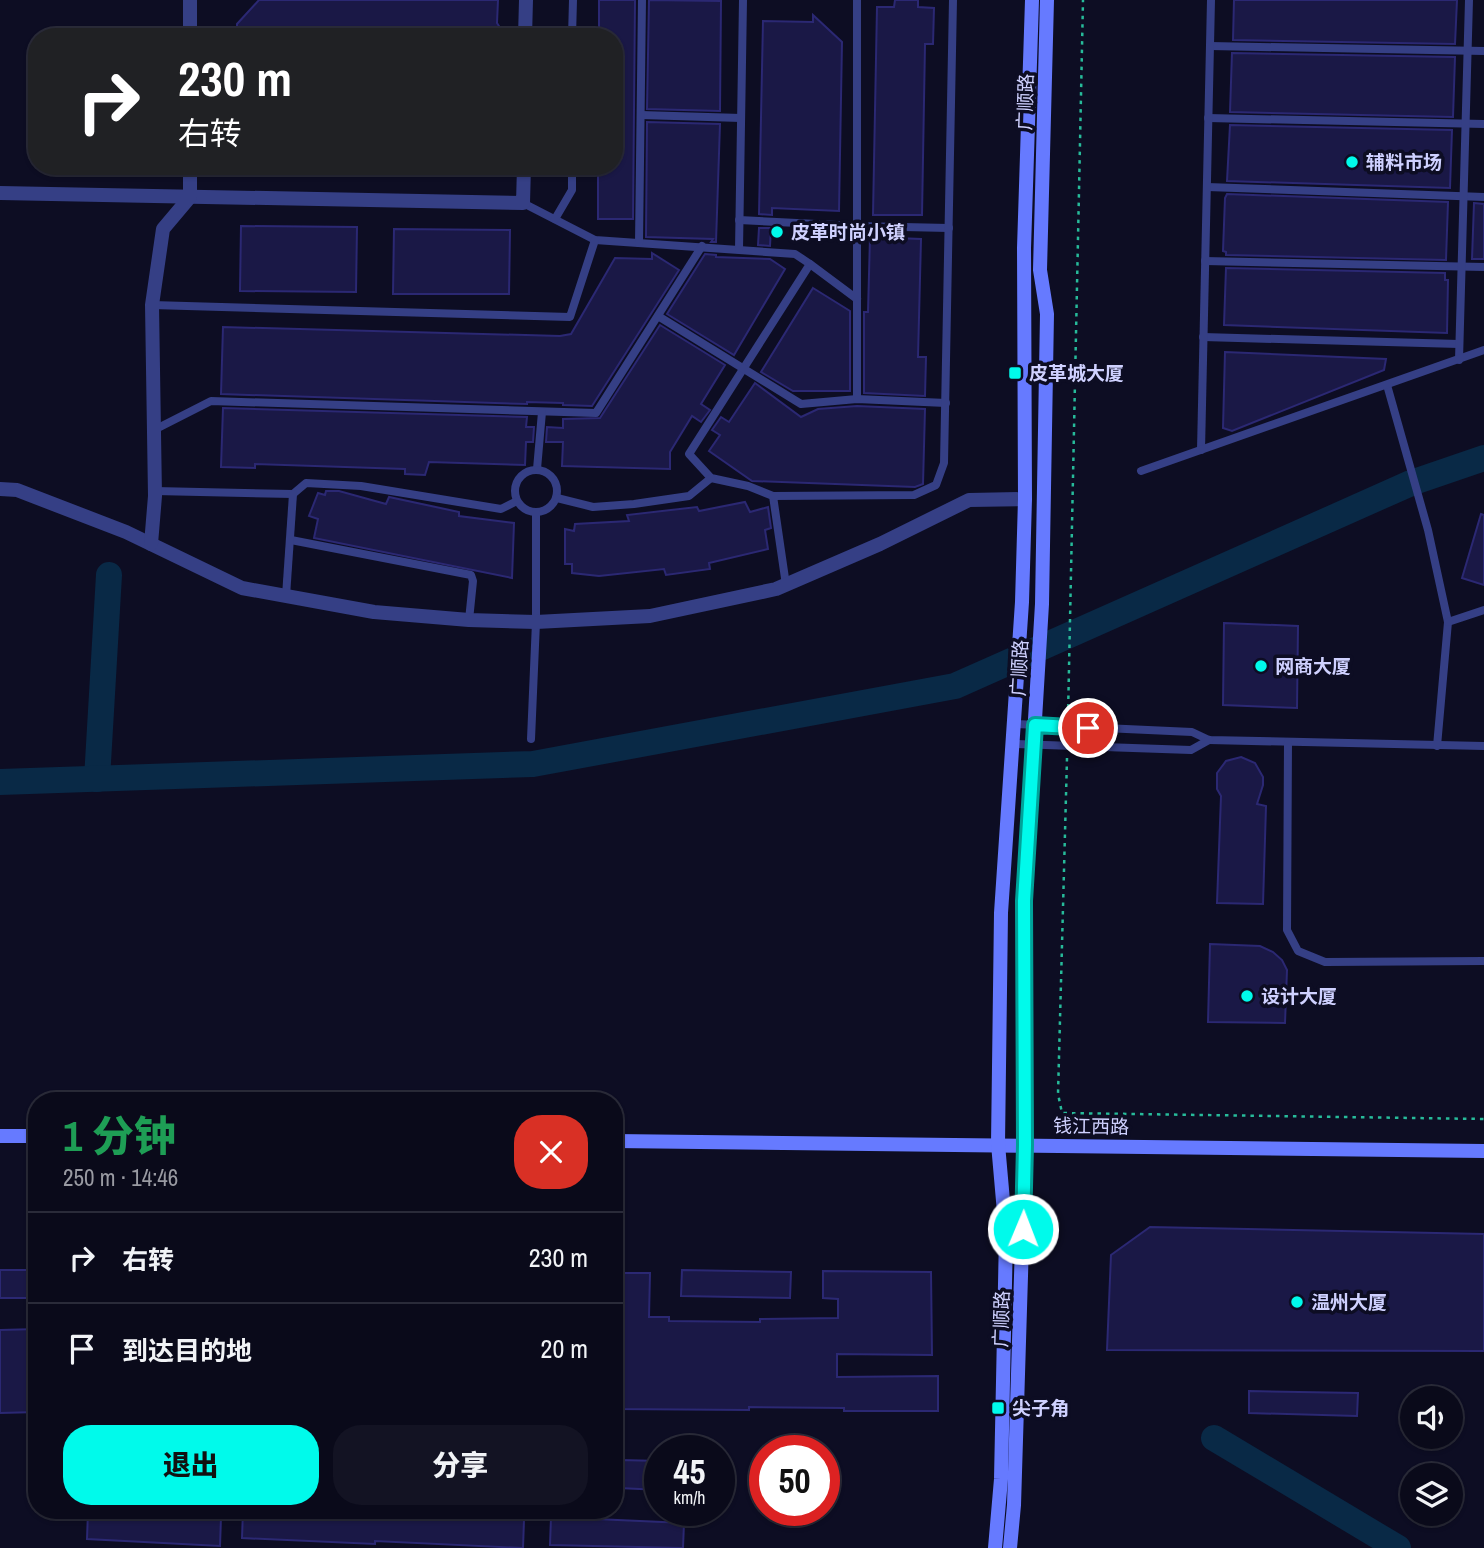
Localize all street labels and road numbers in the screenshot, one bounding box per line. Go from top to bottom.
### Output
street label: 广顺路 [1011,73,1039,131]
street label: 广顺路 [1005,639,1033,697]
street label: 钱江西路 [1053,1112,1129,1140]
street label: 广顺路 [987,1290,1015,1348]

